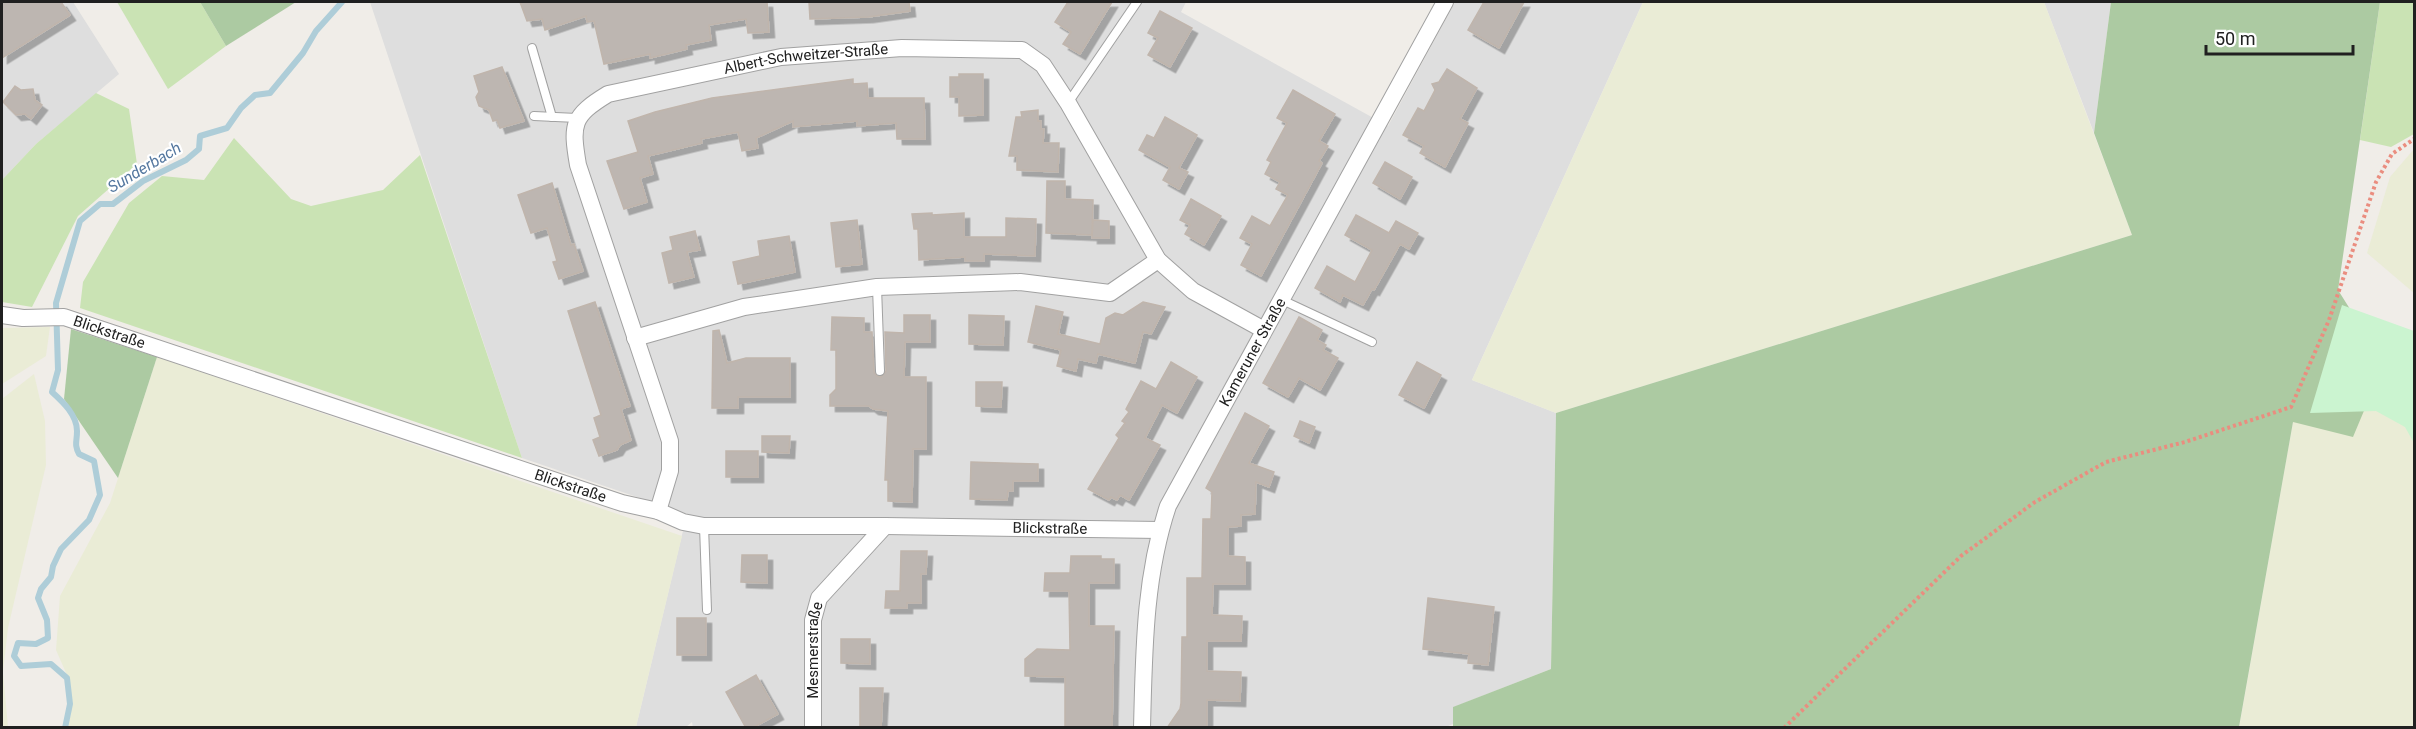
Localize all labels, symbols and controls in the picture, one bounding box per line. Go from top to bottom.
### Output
scale bar [2206,18,2353,56]
text: 50 m [2215,28,2255,49]
street label: Albert-Schweitzer-Straße [722,40,889,78]
water label: Sunderbach [104,138,184,197]
street label: Kameruner Straße [1216,295,1290,409]
street label: Blickstraße [71,312,148,352]
street label: Blickstraße [532,465,609,506]
street label: Blickstraße [1013,519,1087,538]
street label: Mesmerstraße [804,599,827,699]

